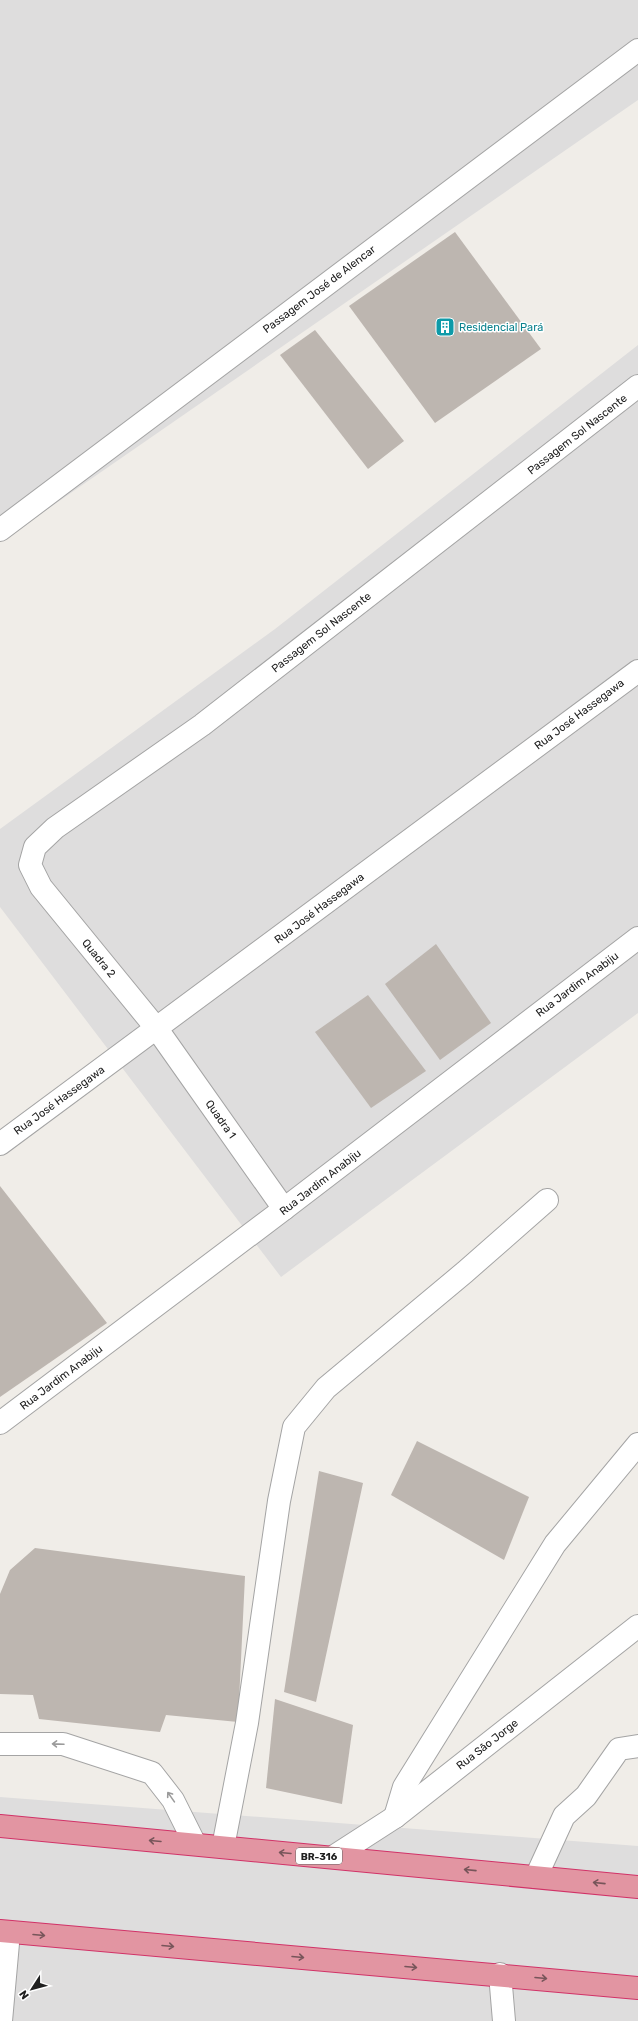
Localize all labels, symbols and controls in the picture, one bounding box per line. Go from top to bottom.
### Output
street label: Passagem José de Alencar [260,242,379,336]
building icon: Residencial Pará [434,316,456,338]
place label: Residencial Pará [459,321,543,334]
street label: Passagem Sol Nascente [525,392,630,477]
street label: Passagem Sol Nascente [269,590,374,675]
street label: Rua José Hassegawa [532,676,627,752]
street label: Rua José Hassegawa [272,870,367,946]
street label: Quadra 2 [79,936,118,980]
street label: Rua Jardim Anabiju [534,949,621,1020]
street label: Rua José Hassegawa [11,1063,107,1138]
street label: Quadra 1 [203,1097,239,1141]
street label: Rua Jardim Anabiju [277,1147,364,1218]
street label: Rua Jardim Anabiju [18,1342,105,1413]
street label: Rua São Jorge [454,1716,521,1772]
one-way arrow [52,1740,65,1748]
one-way arrow [167,1792,175,1803]
one-way arrow [149,1837,162,1844]
road number: BR-316 [296,1848,342,1864]
one-way arrow [279,1849,292,1856]
one-way arrow [464,1867,477,1874]
one-way arrow [593,1879,606,1887]
one-way arrow [32,1931,45,1938]
one-way arrow [161,1942,174,1950]
one-way arrow [291,1954,304,1961]
one-way arrow [404,1964,417,1971]
north arrow [12,1969,52,2009]
one-way arrow [534,1974,547,1982]
text: N [17,1987,32,2002]

